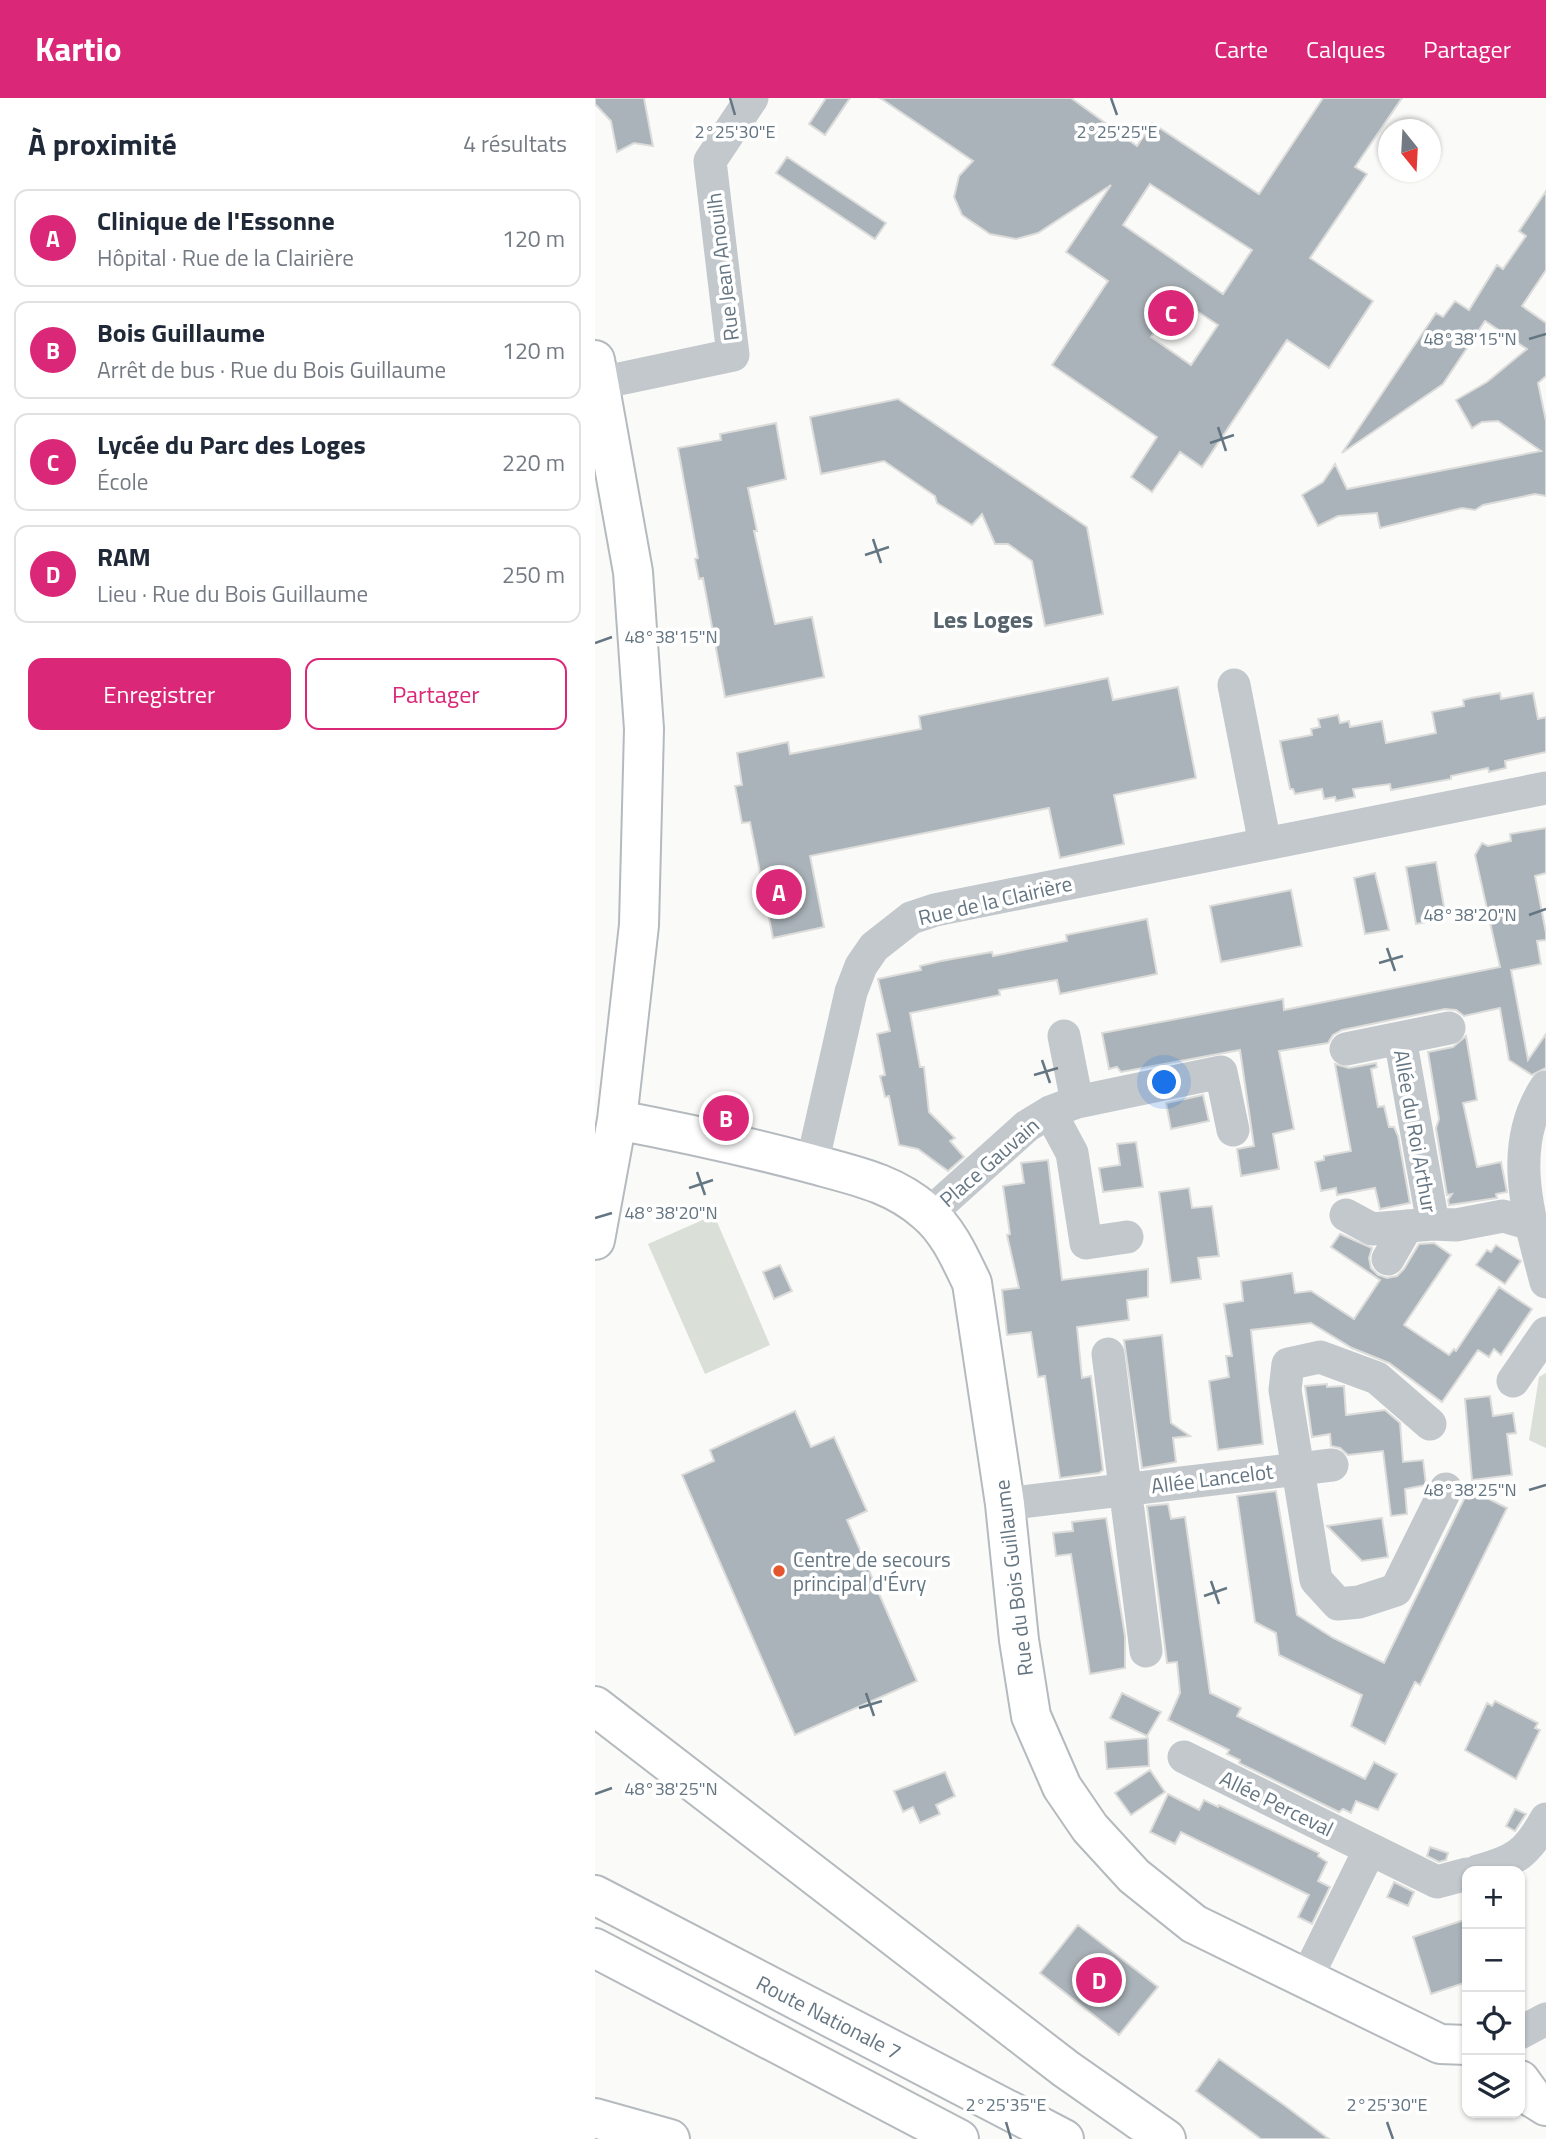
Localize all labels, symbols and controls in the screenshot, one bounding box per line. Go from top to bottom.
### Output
text: Kartio [35,24,122,74]
text: Carte [1214,31,1268,67]
text: Calques [1306,31,1385,67]
text: Partager [1423,31,1511,67]
text: 2°25'30"E [695,118,775,145]
text: 2°25'25"E [1077,118,1157,145]
north arrow [1378,119,1441,182]
text: À proximité [28,121,177,167]
text: 4 résultats [463,126,567,161]
street label: Rue Jean Anouilh [697,191,747,343]
text: Clinique de l'Essonne [97,201,335,240]
text: A [46,221,60,256]
text: 120 m [502,221,565,256]
text: Hôpital · Rue de la Clairière [97,240,354,275]
pin: C [1148,287,1194,339]
text: Bois Guillaume [97,313,265,352]
text: 48°38'15"N [1423,325,1517,352]
text: B [46,333,60,368]
text: 120 m [502,333,565,368]
text: Arrêt de bus · Rue du Bois Guillaume [97,352,446,387]
text: Lycée du Parc des Loges [97,425,366,464]
text: C [47,445,59,480]
text: 220 m [502,445,565,480]
text: École [97,464,148,499]
text: RAM [97,537,151,576]
text: D [46,557,60,592]
text: 250 m [502,557,565,592]
text: Lieu · Rue du Bois Guillaume [97,576,368,611]
district label: Les Loges [933,601,1033,637]
text: 48°38'15"N [624,623,718,650]
button: Enregistrer [28,658,291,730]
button: Partager [305,658,567,730]
pin: A [756,866,802,918]
street label: Rue de la Clairière [915,867,1075,933]
text: 48°38'20"N [1423,901,1517,928]
street label: Allée du Roi Arthur [1386,1047,1446,1215]
your location [1147,1065,1181,1099]
pin: B [703,1092,749,1144]
street label: Place Gauvain [932,1110,1046,1214]
text: 48°38'20"N [624,1199,718,1226]
street label: Allée Lancelot [1149,1455,1275,1501]
text: 48°38'25"N [1423,1476,1517,1503]
street label: Rue du Bois Guillaume [985,1478,1041,1678]
place label: Centre de secours principal d'Évry [793,1543,951,1599]
marker: Centre de secours principal d'Évry [771,1563,787,1579]
street label: Allée Perceval [1215,1762,1339,1844]
text: 48°38'25"N [624,1775,718,1802]
map controls [1462,1866,1525,2118]
button: + [1462,1866,1525,1929]
button: − [1462,1929,1525,1992]
pin: D [1076,1954,1122,2006]
street label: Route Nationale 7 [751,1967,907,2067]
button: locate [1462,1992,1525,2055]
button: layers [1462,2055,1525,2118]
text: 2°25'35"E [966,2091,1046,2118]
text: 2°25'30"E [1347,2091,1427,2118]

